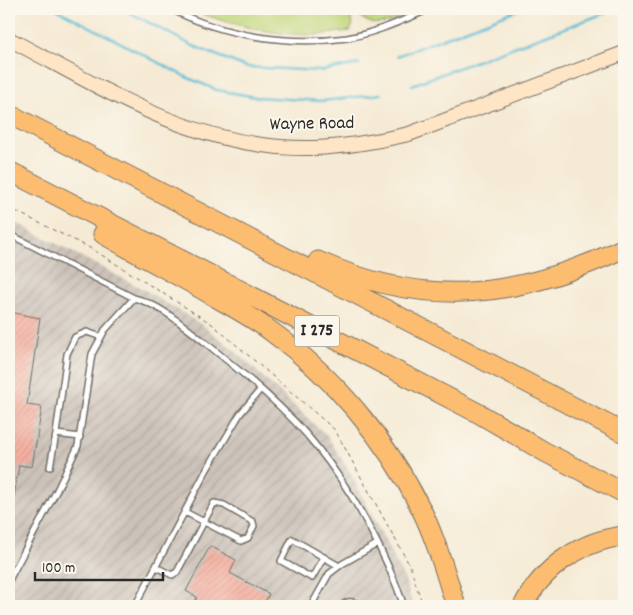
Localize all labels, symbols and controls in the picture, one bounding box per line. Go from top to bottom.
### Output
street label: Wayne Road [270,111,354,139]
road number: I 275 [294,316,340,346]
scale bar [35,550,162,582]
text: 100 m [42,558,75,580]

